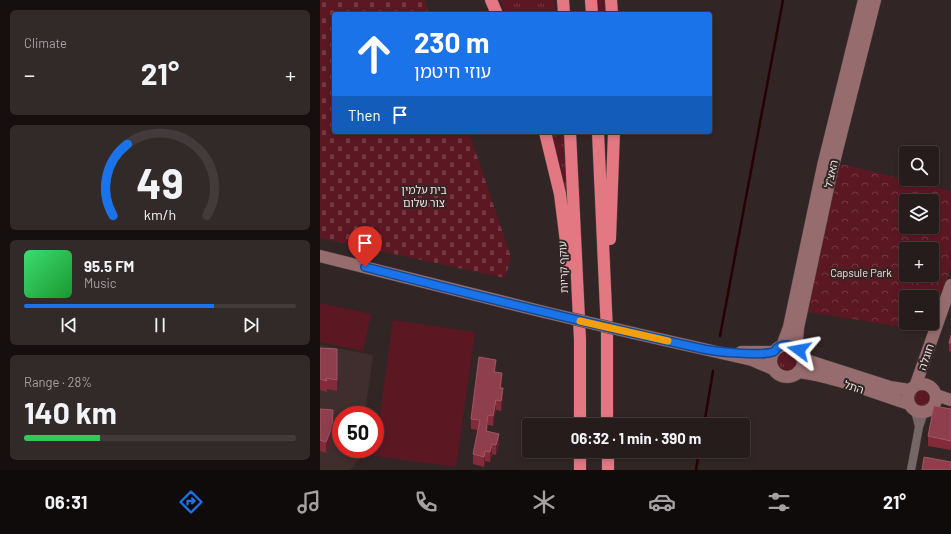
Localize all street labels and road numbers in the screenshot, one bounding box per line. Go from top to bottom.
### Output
street label: האצ"ל [821,158,840,189]
street label: עוקף קריות [555,241,570,293]
street label: חוגלה [915,342,936,372]
street label: התל [843,377,866,396]

